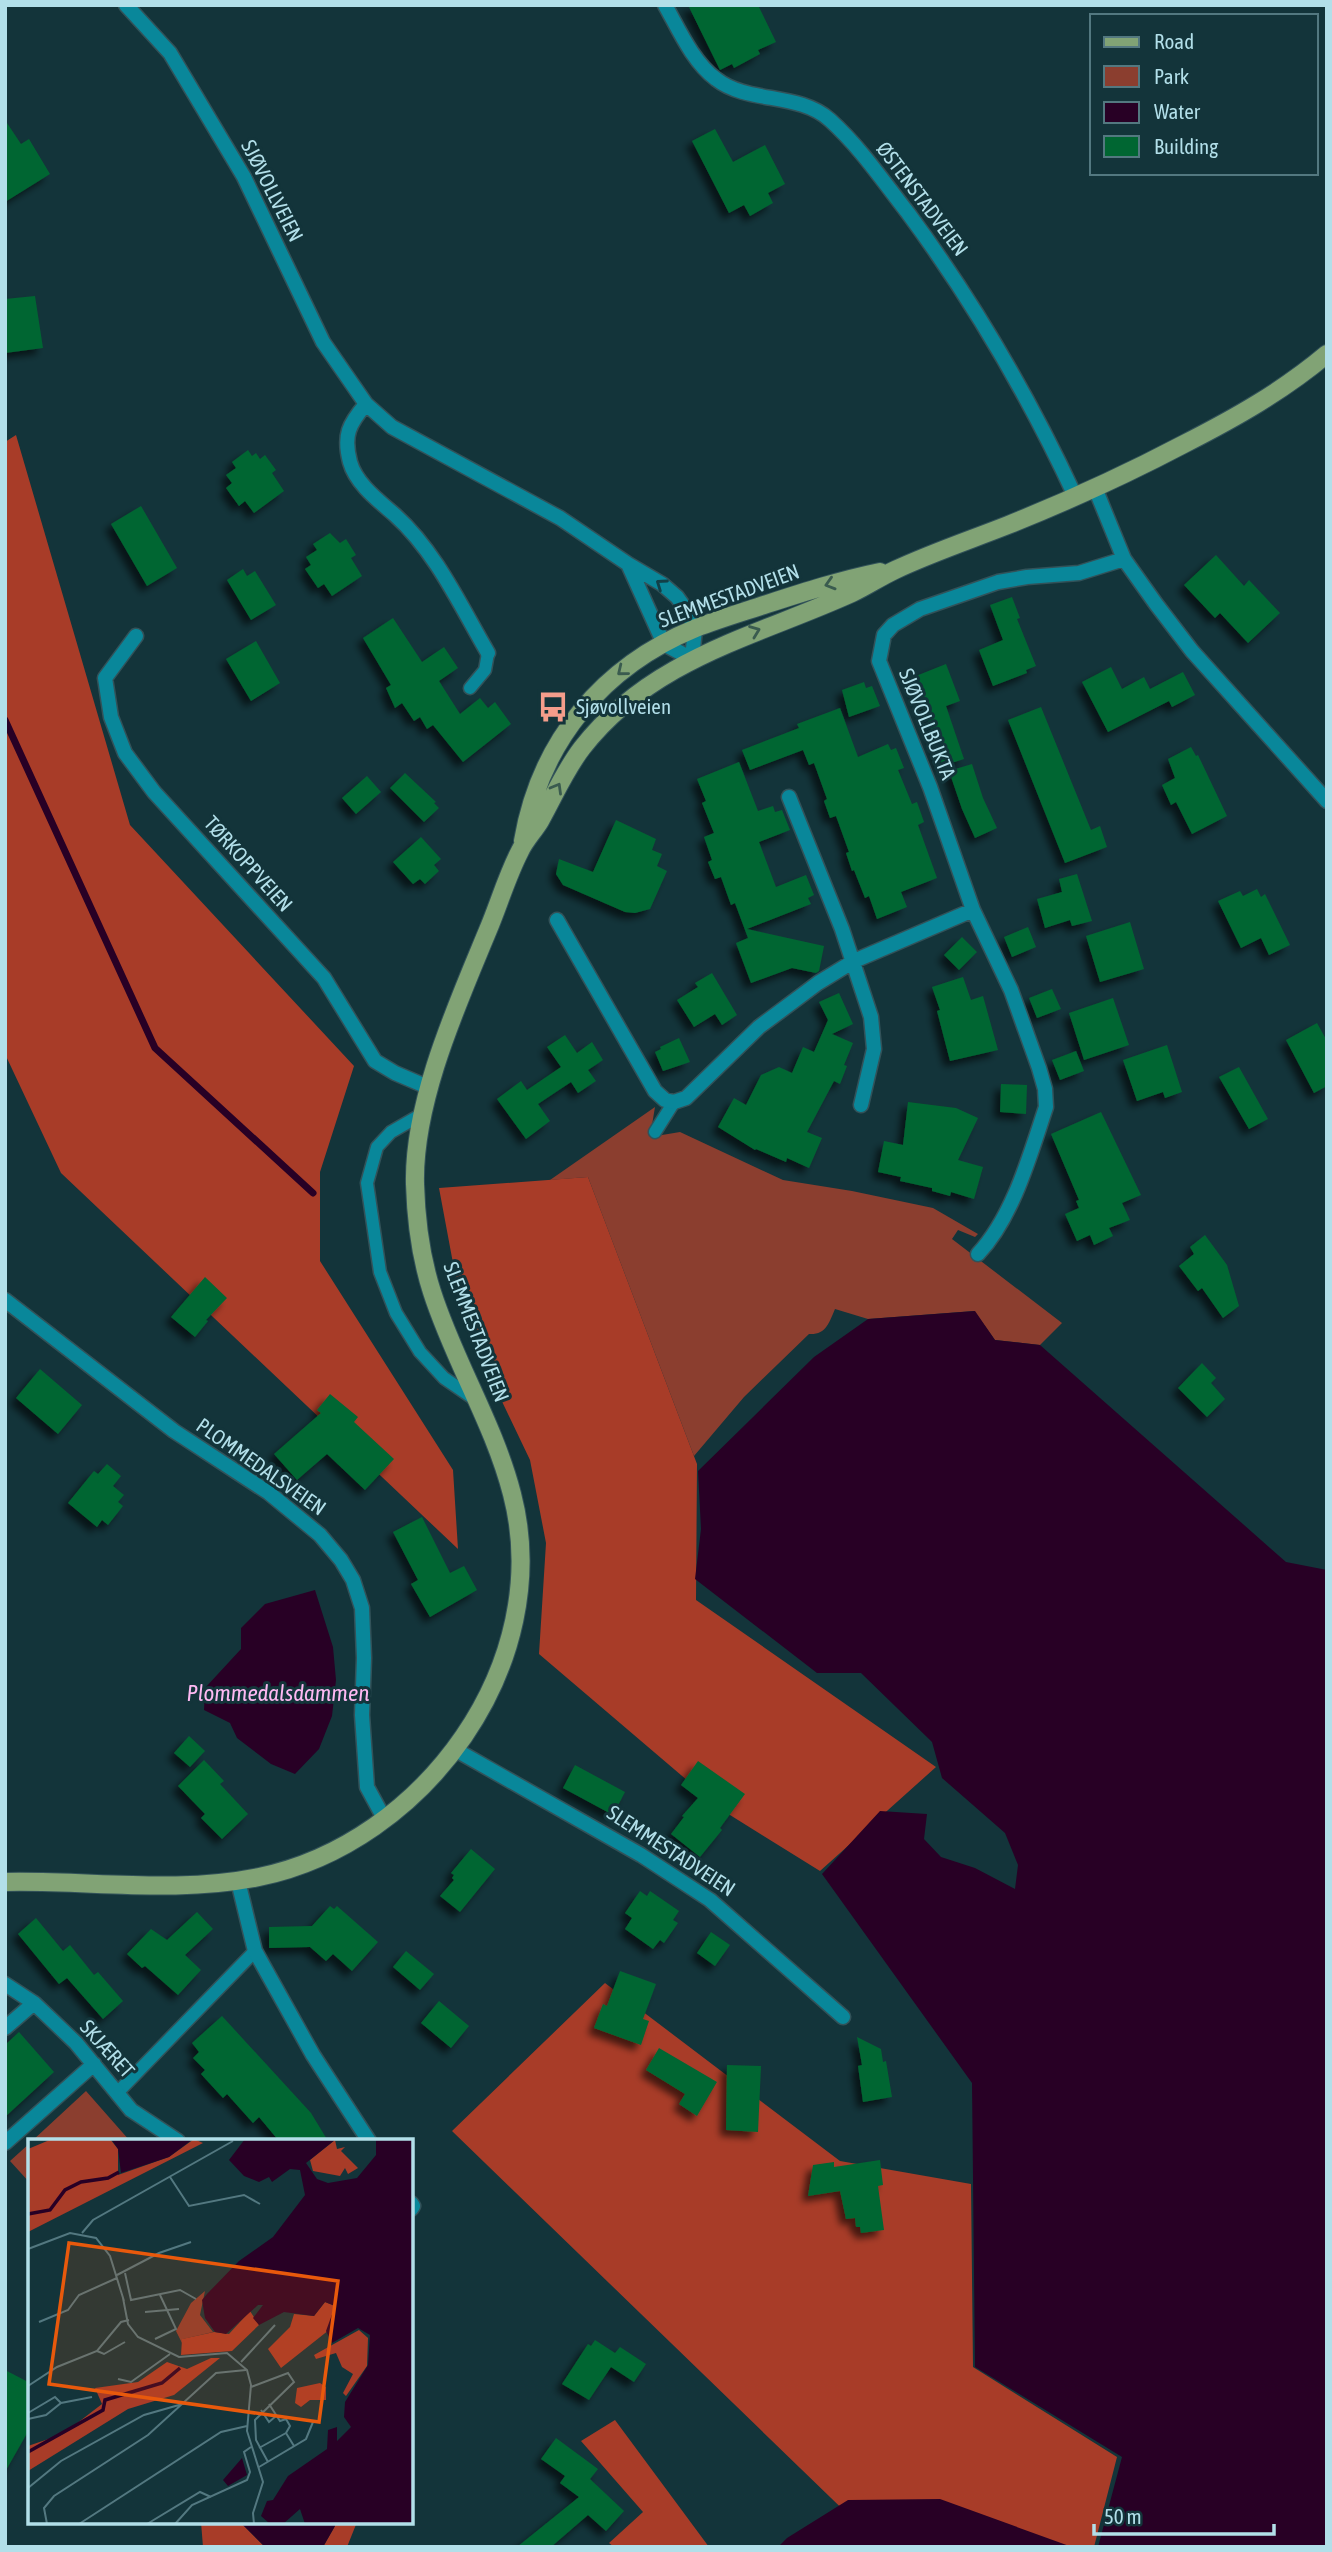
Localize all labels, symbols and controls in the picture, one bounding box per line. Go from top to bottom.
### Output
legend [1090,14,1318,175]
text: Road [1154,29,1194,53]
text: Park [1154,64,1189,88]
text: Water [1154,99,1201,123]
text: Building [1154,134,1218,158]
street label: SJØVOLLVEIEN [237,136,309,245]
street label: ØSTENSTADVEIEN [872,137,973,260]
street label: SLEMMESTADVEIEN [655,558,802,632]
one-way arrow [825,576,837,591]
one-way arrow [656,580,669,592]
one-way arrow [748,626,760,640]
one-way arrow [617,663,629,676]
street label: SJØVOLLBUKTA [895,665,961,783]
bus stop icon: Sjøvollveien [536,690,570,724]
place label: Sjøvollveien [576,694,671,718]
one-way arrow [548,783,561,796]
street label: TØRKOPPVEIEN [200,811,298,916]
street label: SLEMMESTADVEIEN [439,1258,515,1405]
street label: PLOMMEDALSVEIEN [192,1413,331,1520]
water label: Plommedalsdammen [186,1680,370,1706]
street label: SLEMMESTADVEIEN [603,1800,740,1901]
street label: SKJÆRET [76,2015,140,2082]
inset map [28,2139,413,2524]
scale bar [1094,2492,1274,2536]
text: 50 m [1104,2504,1142,2528]

